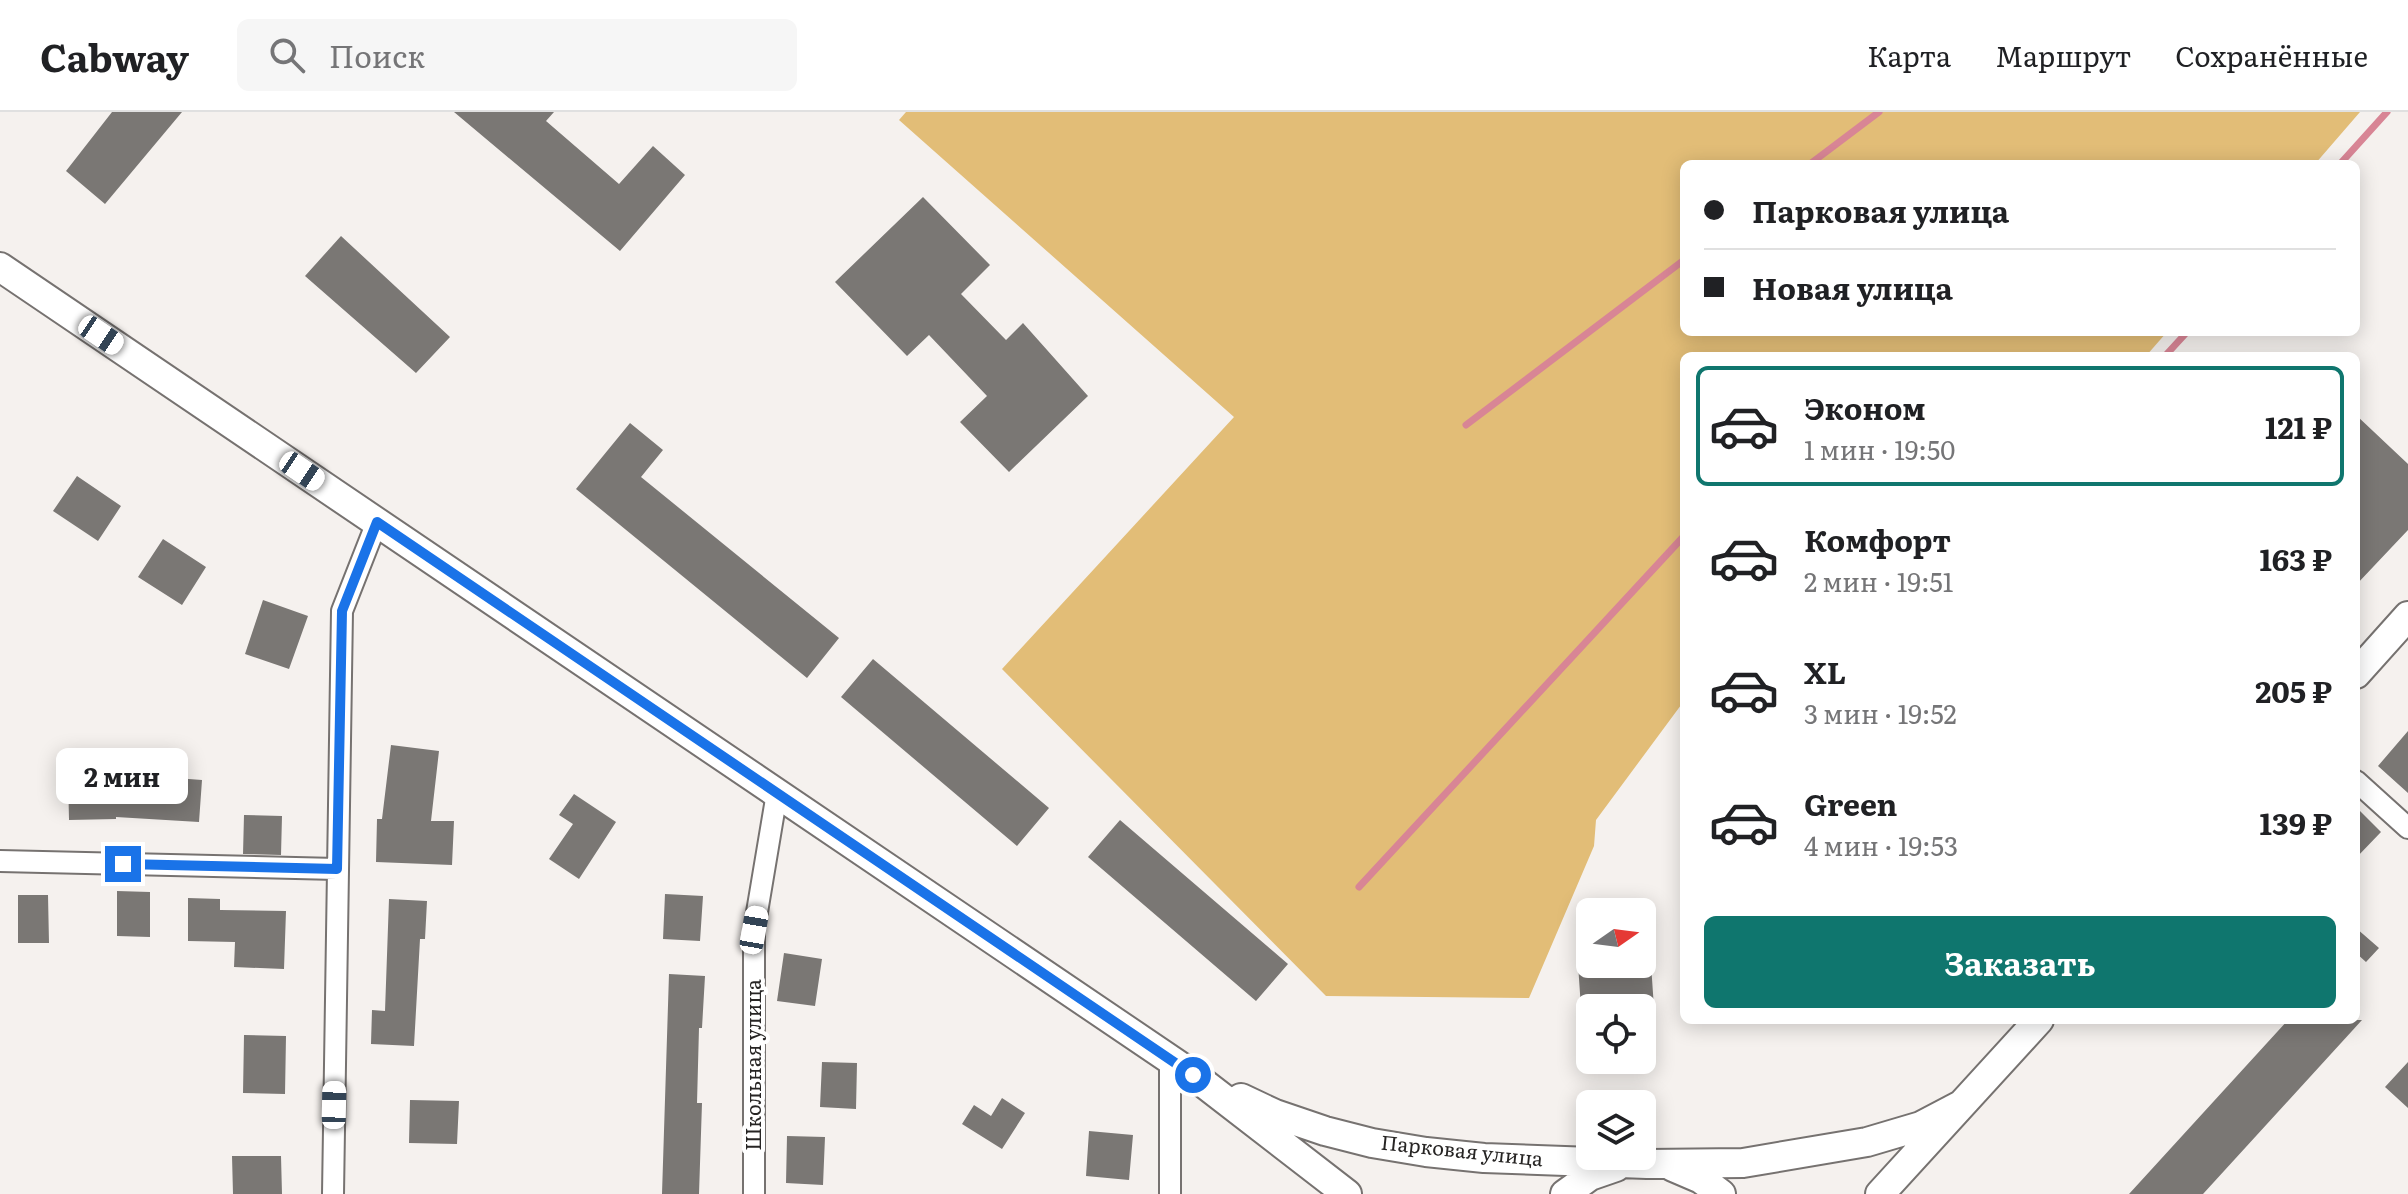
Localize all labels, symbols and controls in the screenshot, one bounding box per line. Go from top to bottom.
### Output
search box [237,19,797,91]
text: Cabway [40,27,189,84]
icon: search [265,33,309,77]
text: Поиск [329,33,425,77]
text: Карта [1867,34,1951,76]
text: Маршрут [1995,34,2131,76]
text: Сохранённые [2175,34,2368,76]
text: Парковая улица [1752,188,2009,232]
text: Новая улица [1752,265,1953,309]
car [74,312,128,358]
text: Эконом [1804,385,1926,429]
icon: car [1708,390,1780,462]
text: 121 ₽ [2265,404,2332,448]
text: 1 мин · 19:50 [1804,429,1955,468]
car [275,448,329,494]
text: Комфорт [1804,517,1951,561]
icon: car [1708,522,1780,594]
text: 163 ₽ [2259,536,2332,580]
text: 2 мин · 19:51 [1804,561,1953,600]
text: XL [1804,649,1846,693]
icon: car [1708,654,1780,726]
text: 205 ₽ [2255,668,2332,712]
text: 3 мин · 19:52 [1804,693,1957,732]
callout: 2 мин [57,748,189,804]
text: 2 мин [84,756,160,795]
text: Green [1804,781,1897,825]
icon: car [1708,786,1780,858]
text: 139 ₽ [2260,800,2332,844]
text: 4 мин · 19:53 [1804,825,1958,864]
route end [105,846,141,882]
north arrow [1576,898,1656,978]
map controls [1576,898,1656,1170]
car [738,904,770,956]
button: Заказать [1704,916,2336,1008]
street label: Школьная улица [737,979,767,1151]
button: locate [1576,994,1656,1074]
route start [1175,1057,1211,1093]
car [322,1081,346,1129]
button: layers [1576,1090,1656,1170]
street label: Парковая улица [1380,1126,1545,1172]

